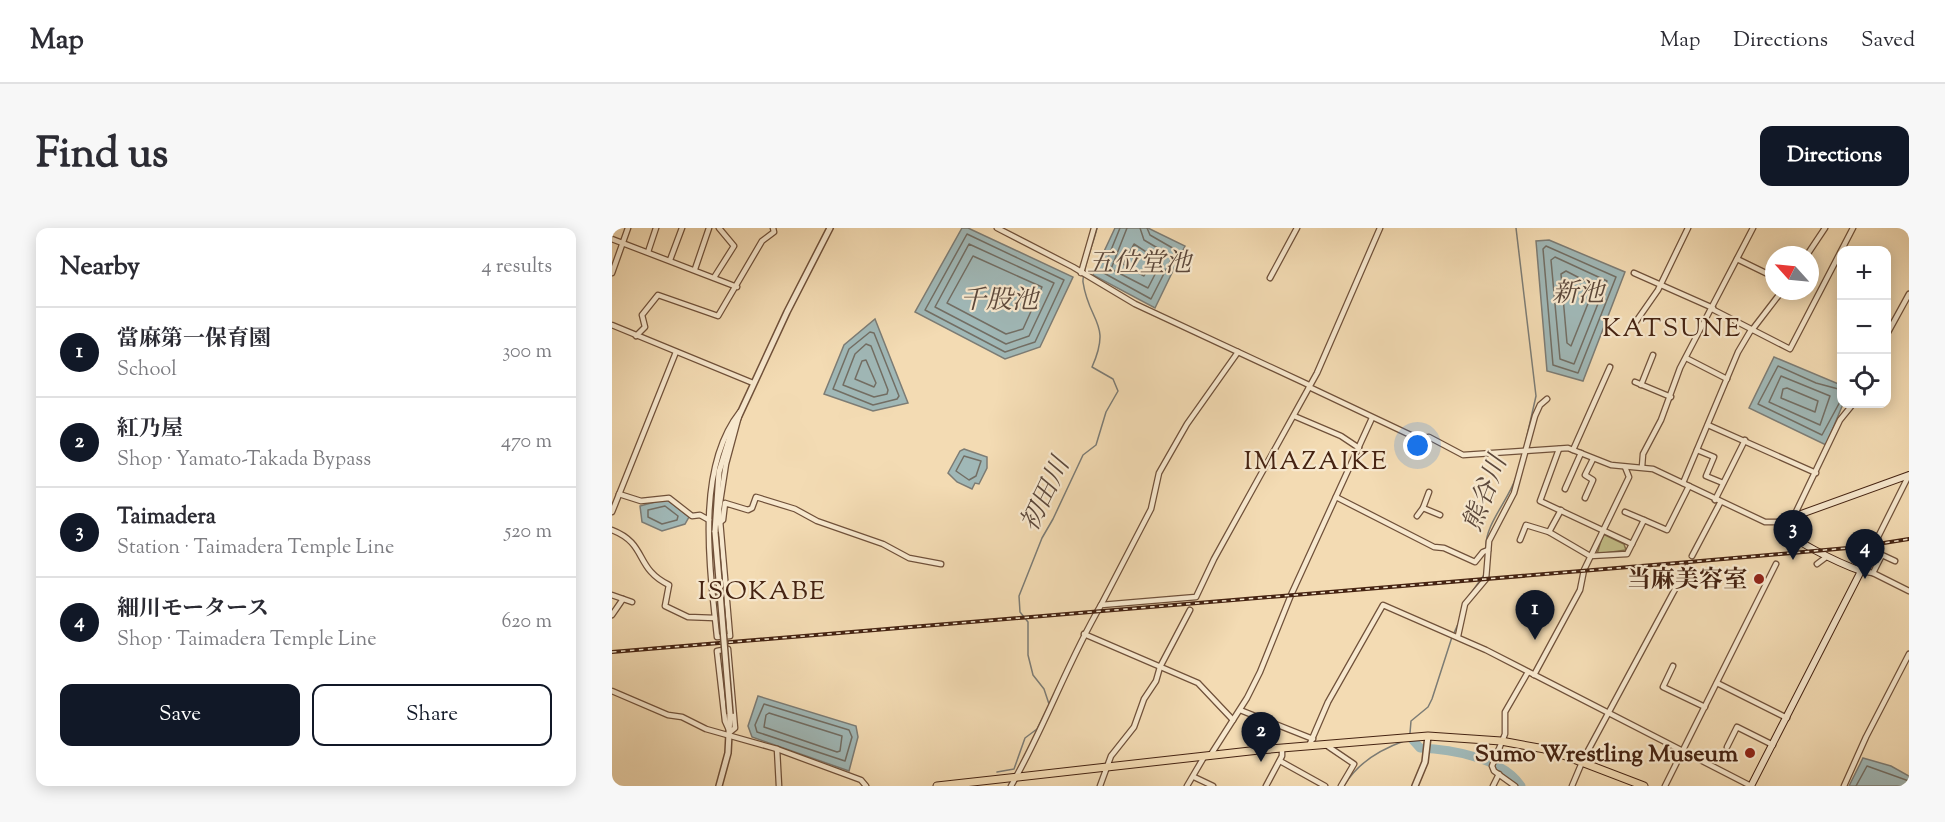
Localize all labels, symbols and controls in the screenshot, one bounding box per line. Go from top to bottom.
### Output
text: Map [30,21,84,61]
text: Map [1660,26,1700,56]
text: Directions [1733,26,1828,56]
text: Saved [1861,26,1915,56]
text: Find us [36,126,168,186]
button: Directions [1760,126,1909,186]
water label: 五位堂池 [1087,246,1194,283]
north arrow [1765,246,1819,300]
map controls [1837,246,1891,408]
button: + [1837,246,1891,300]
text: Nearby [60,249,140,286]
text: 4 results [481,253,552,282]
water label: 新池 [1552,276,1607,313]
water label: 千股池 [960,283,1041,320]
button: − [1837,300,1891,354]
district label: KATSUNE [1602,311,1742,348]
text: 當麻第一保育園 [117,324,271,356]
text: 1 [76,338,83,367]
text: 300 m [502,338,552,367]
button: locate [1837,354,1891,408]
text: School [117,356,177,385]
text: 紅乃屋 [117,414,183,446]
text: 2 [75,428,84,457]
text: 470 m [501,428,552,457]
your location [1403,431,1432,460]
district label: IMAZAIKE [1244,444,1388,481]
text: Shop · Yamato-Takada Bypass [117,446,371,475]
water label: 熊谷川 [1455,448,1519,537]
water label: 初田川 [1013,449,1081,538]
text: Taimadera [117,502,216,534]
pin: 3 [1774,510,1812,560]
text: 3 [75,518,84,547]
text: 520 m [504,518,552,547]
pin: 4 [1846,530,1884,579]
text: Station · Taimadera Temple Line [117,534,394,563]
place label: 当麻美容室 [1627,564,1747,598]
marker: 当麻美容室 [1752,572,1766,586]
district label: ISOKABE [698,574,826,611]
pin: 1 [1516,590,1554,640]
text: 細川モータース [117,594,269,626]
text: 4 [74,608,85,637]
text: 620 m [502,608,552,637]
text: Shop · Taimadera Temple Line [117,626,377,655]
button: Save [60,684,300,746]
button: Share [312,684,552,746]
pin: 2 [1242,712,1280,762]
place label: Sumo Wrestling Museum [1475,738,1738,772]
marker: Sumo Wrestling Museum [1743,746,1757,760]

